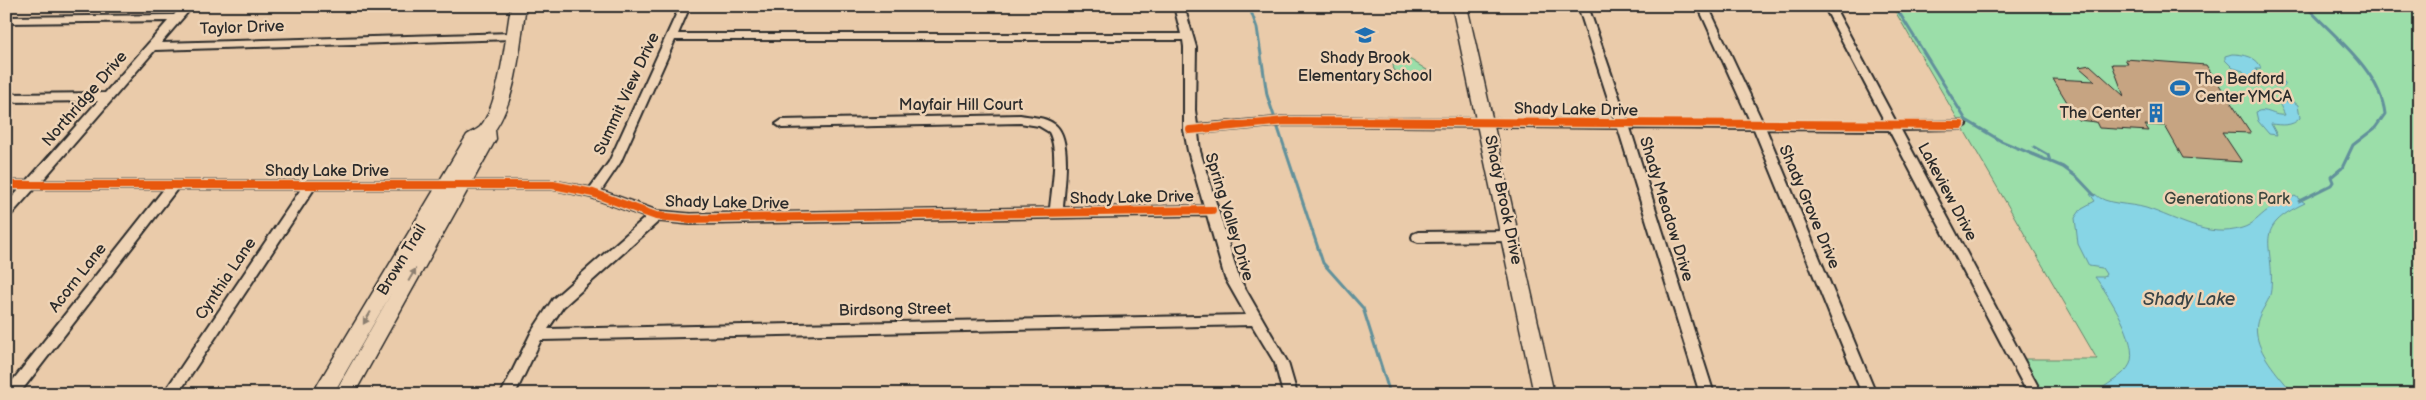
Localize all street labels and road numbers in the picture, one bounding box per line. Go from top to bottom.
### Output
street label: Taylor Drive [199,17,285,39]
street label: Summit View Drive [590,29,664,158]
street label: Northridge Drive [38,47,132,151]
street label: Mayfair Hill Court [899,96,1023,115]
street label: Shady Lake Drive [1514,99,1639,121]
street label: Shady Brook Drive [1480,134,1526,267]
street label: Shady Meadow Drive [1635,134,1697,284]
street label: Lakeview Drive [1913,140,1981,245]
street label: Shady Grove Drive [1774,142,1844,272]
street label: Spring Valley Drive [1201,151,1258,284]
street label: Shady Lake Drive [265,162,390,181]
street label: Shady Lake Drive [1070,187,1195,209]
street label: Shady Lake Drive [665,192,790,214]
street label: Brown Trail [373,221,431,299]
street label: Cynthia Lane [192,234,261,324]
street label: Acorn Lane [45,239,111,316]
street label: Birdsong Street [839,300,952,320]

